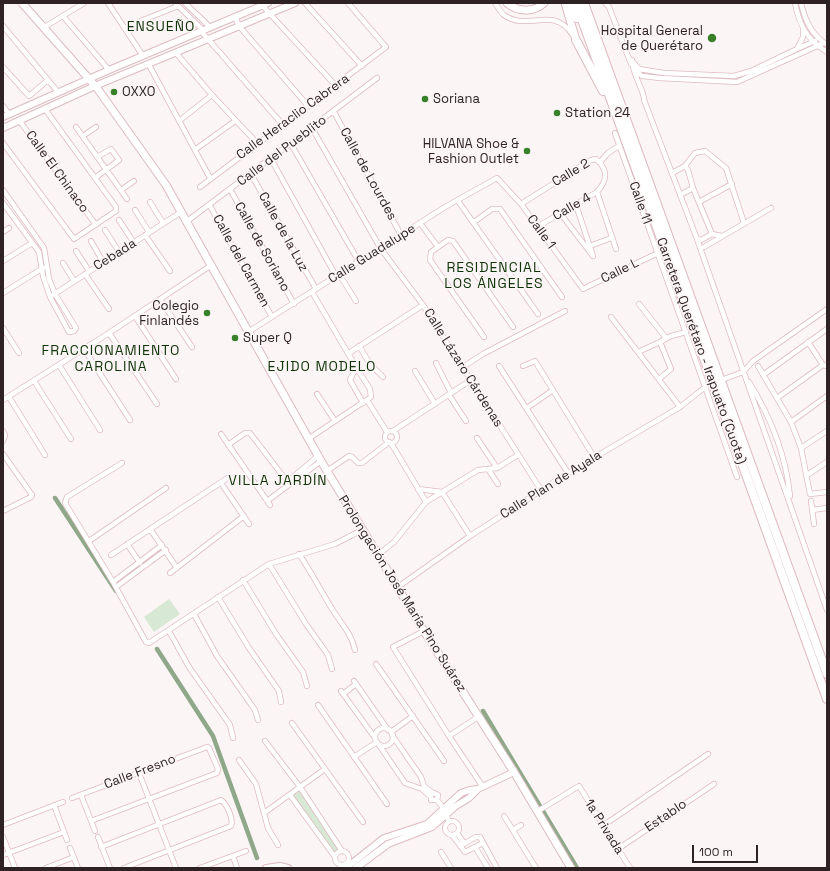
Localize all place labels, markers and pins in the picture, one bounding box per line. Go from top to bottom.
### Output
place label: Hospital General de Querétaro [601,23,703,54]
marker: Hospital General de Querétaro [706,32,718,44]
place label: OXXO [122,84,155,100]
marker: OXXO [109,87,119,97]
place label: Soriana [433,91,480,107]
marker: Soriana [420,94,430,104]
place label: Station 24 [565,105,630,121]
marker: Station 24 [552,108,562,118]
place label: HILVANA Shoe & Fashion Outlet [423,136,519,167]
marker: HILVANA Shoe & Fashion Outlet [522,146,532,156]
place label: Colegio Finlandés [139,298,199,329]
marker: Colegio Finlandés [202,308,212,318]
place label: Super Q [243,330,292,346]
marker: Super Q [230,333,240,343]

